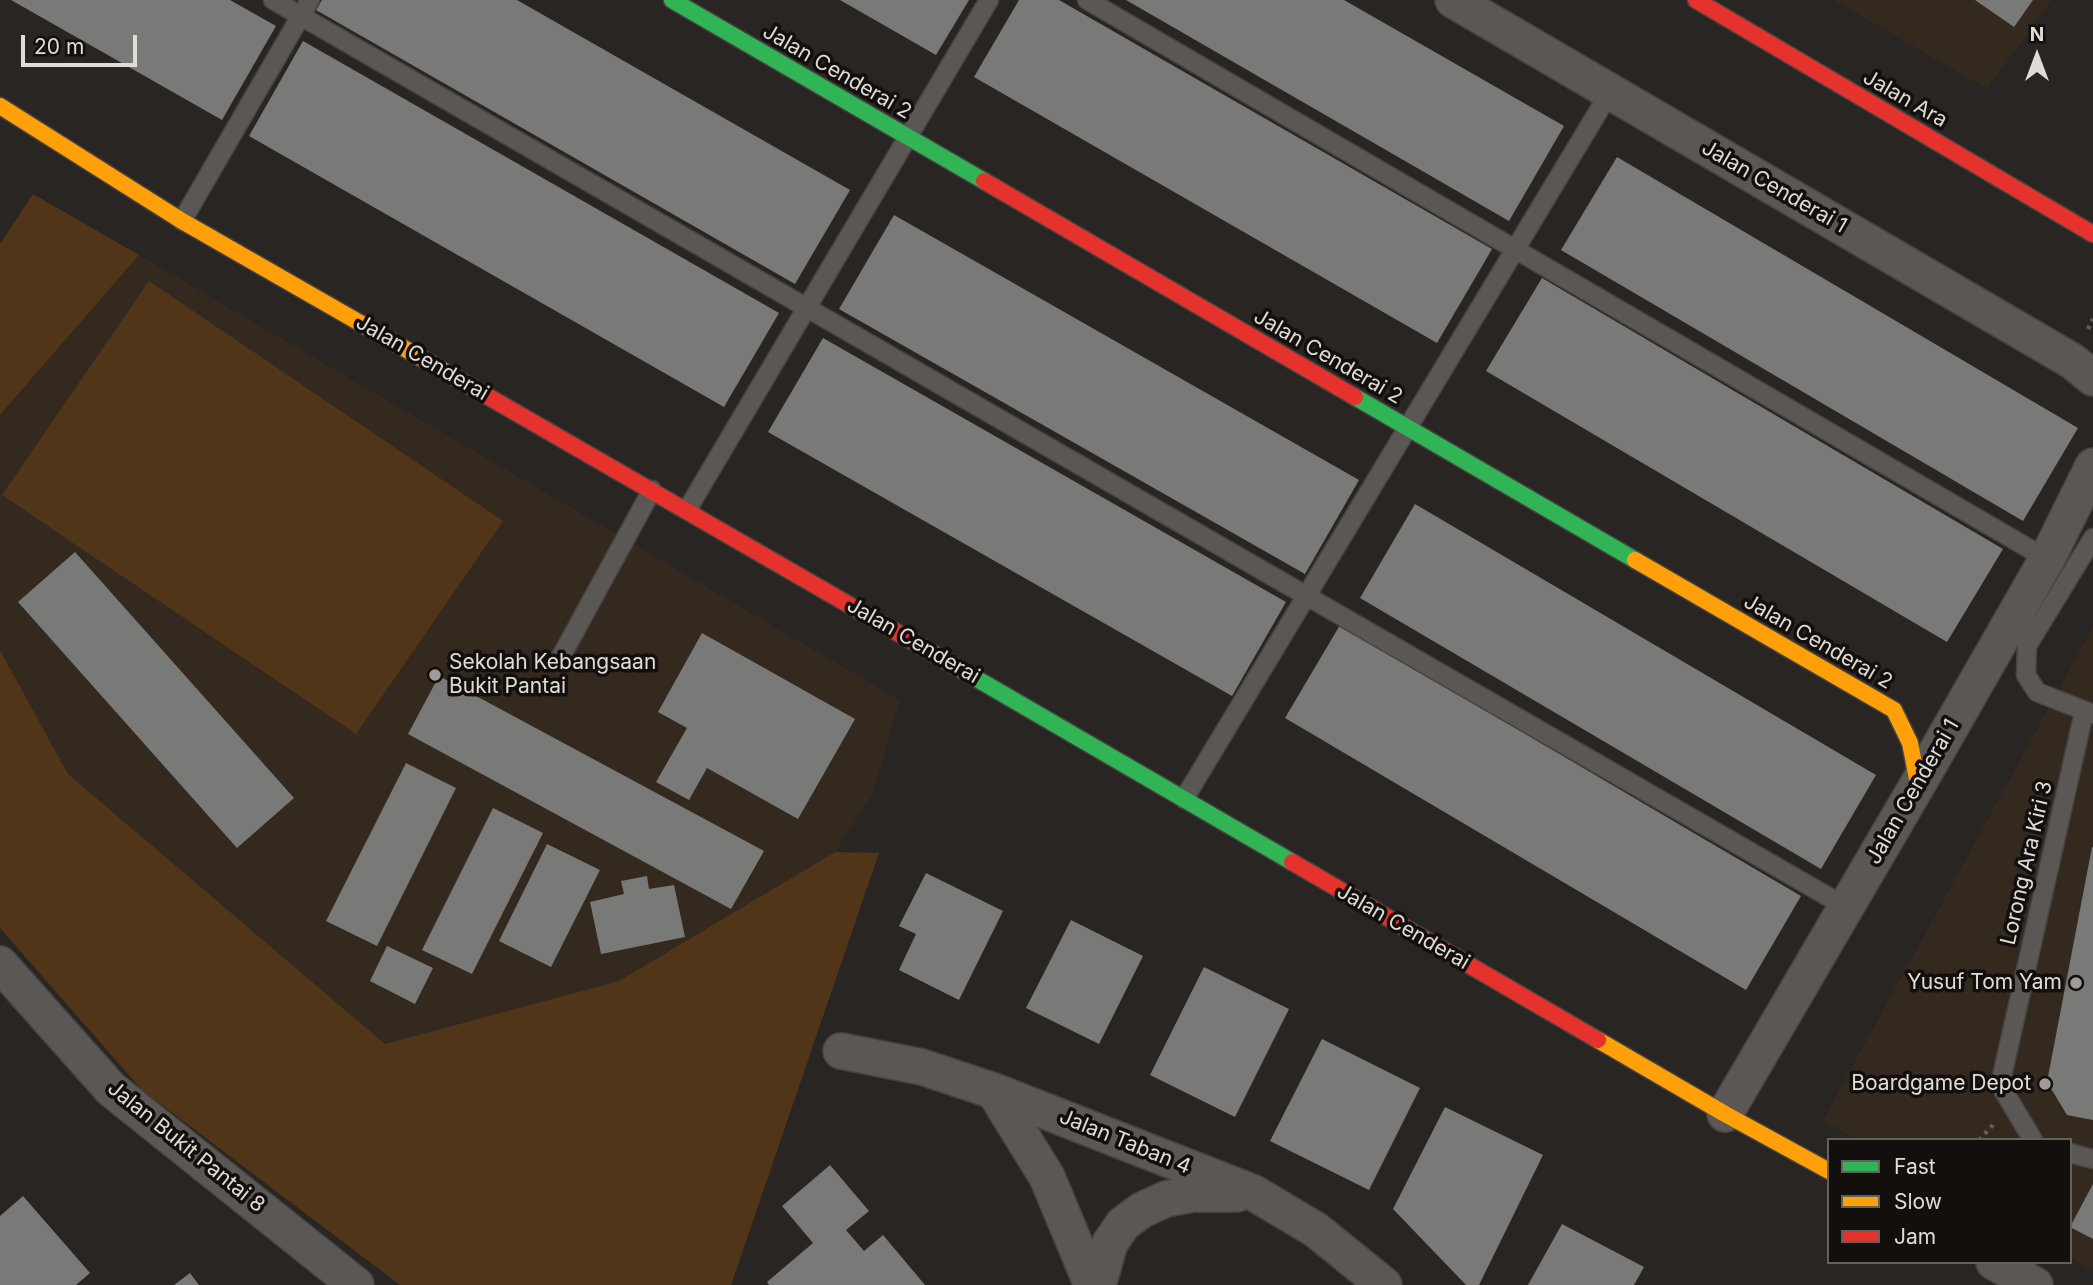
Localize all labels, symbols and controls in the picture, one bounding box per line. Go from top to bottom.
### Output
street label: Jalan Cenderai 2 [758,19,916,125]
scale bar [24,21,140,65]
north arrow [2002,21,2072,91]
text: N [2030,23,2044,46]
text: 20 m [34,34,84,59]
street label: Jalan Ara [1858,65,1952,133]
street label: Jalan Cenderai 1 [1697,135,1851,239]
street label: Jalan Cenderai 2 [1249,304,1407,410]
street label: Jalan Cenderai [351,310,493,406]
street label: Jalan Cenderai 2 [1739,589,1897,695]
street label: Jalan Cenderai [842,593,984,689]
place label: Sekolah Kebangsaan Bukit Pantai [449,650,656,700]
marker: Sekolah Kebangsaan Bukit Pantai [427,667,443,683]
street label: Jalan Cenderai 1 [1861,715,1965,869]
street label: Lorong Ara Kiri 3 [1996,779,2058,947]
street label: Jalan Cenderai [1332,879,1474,975]
place label: Yusuf Tom Yam [1907,970,2062,996]
marker: Yusuf Tom Yam [2068,975,2084,991]
place label: Boardgame Depot [1851,1071,2031,1097]
street label: Jalan Bukit Pantai 8 [102,1076,270,1218]
marker: Boardgame Depot [2037,1076,2053,1092]
street label: Jalan Taban 4 [1056,1104,1194,1180]
legend [1827,1138,2072,1264]
text: Fast [1894,1154,1936,1179]
text: Slow [1894,1189,1942,1214]
text: Jam [1894,1224,1936,1249]

